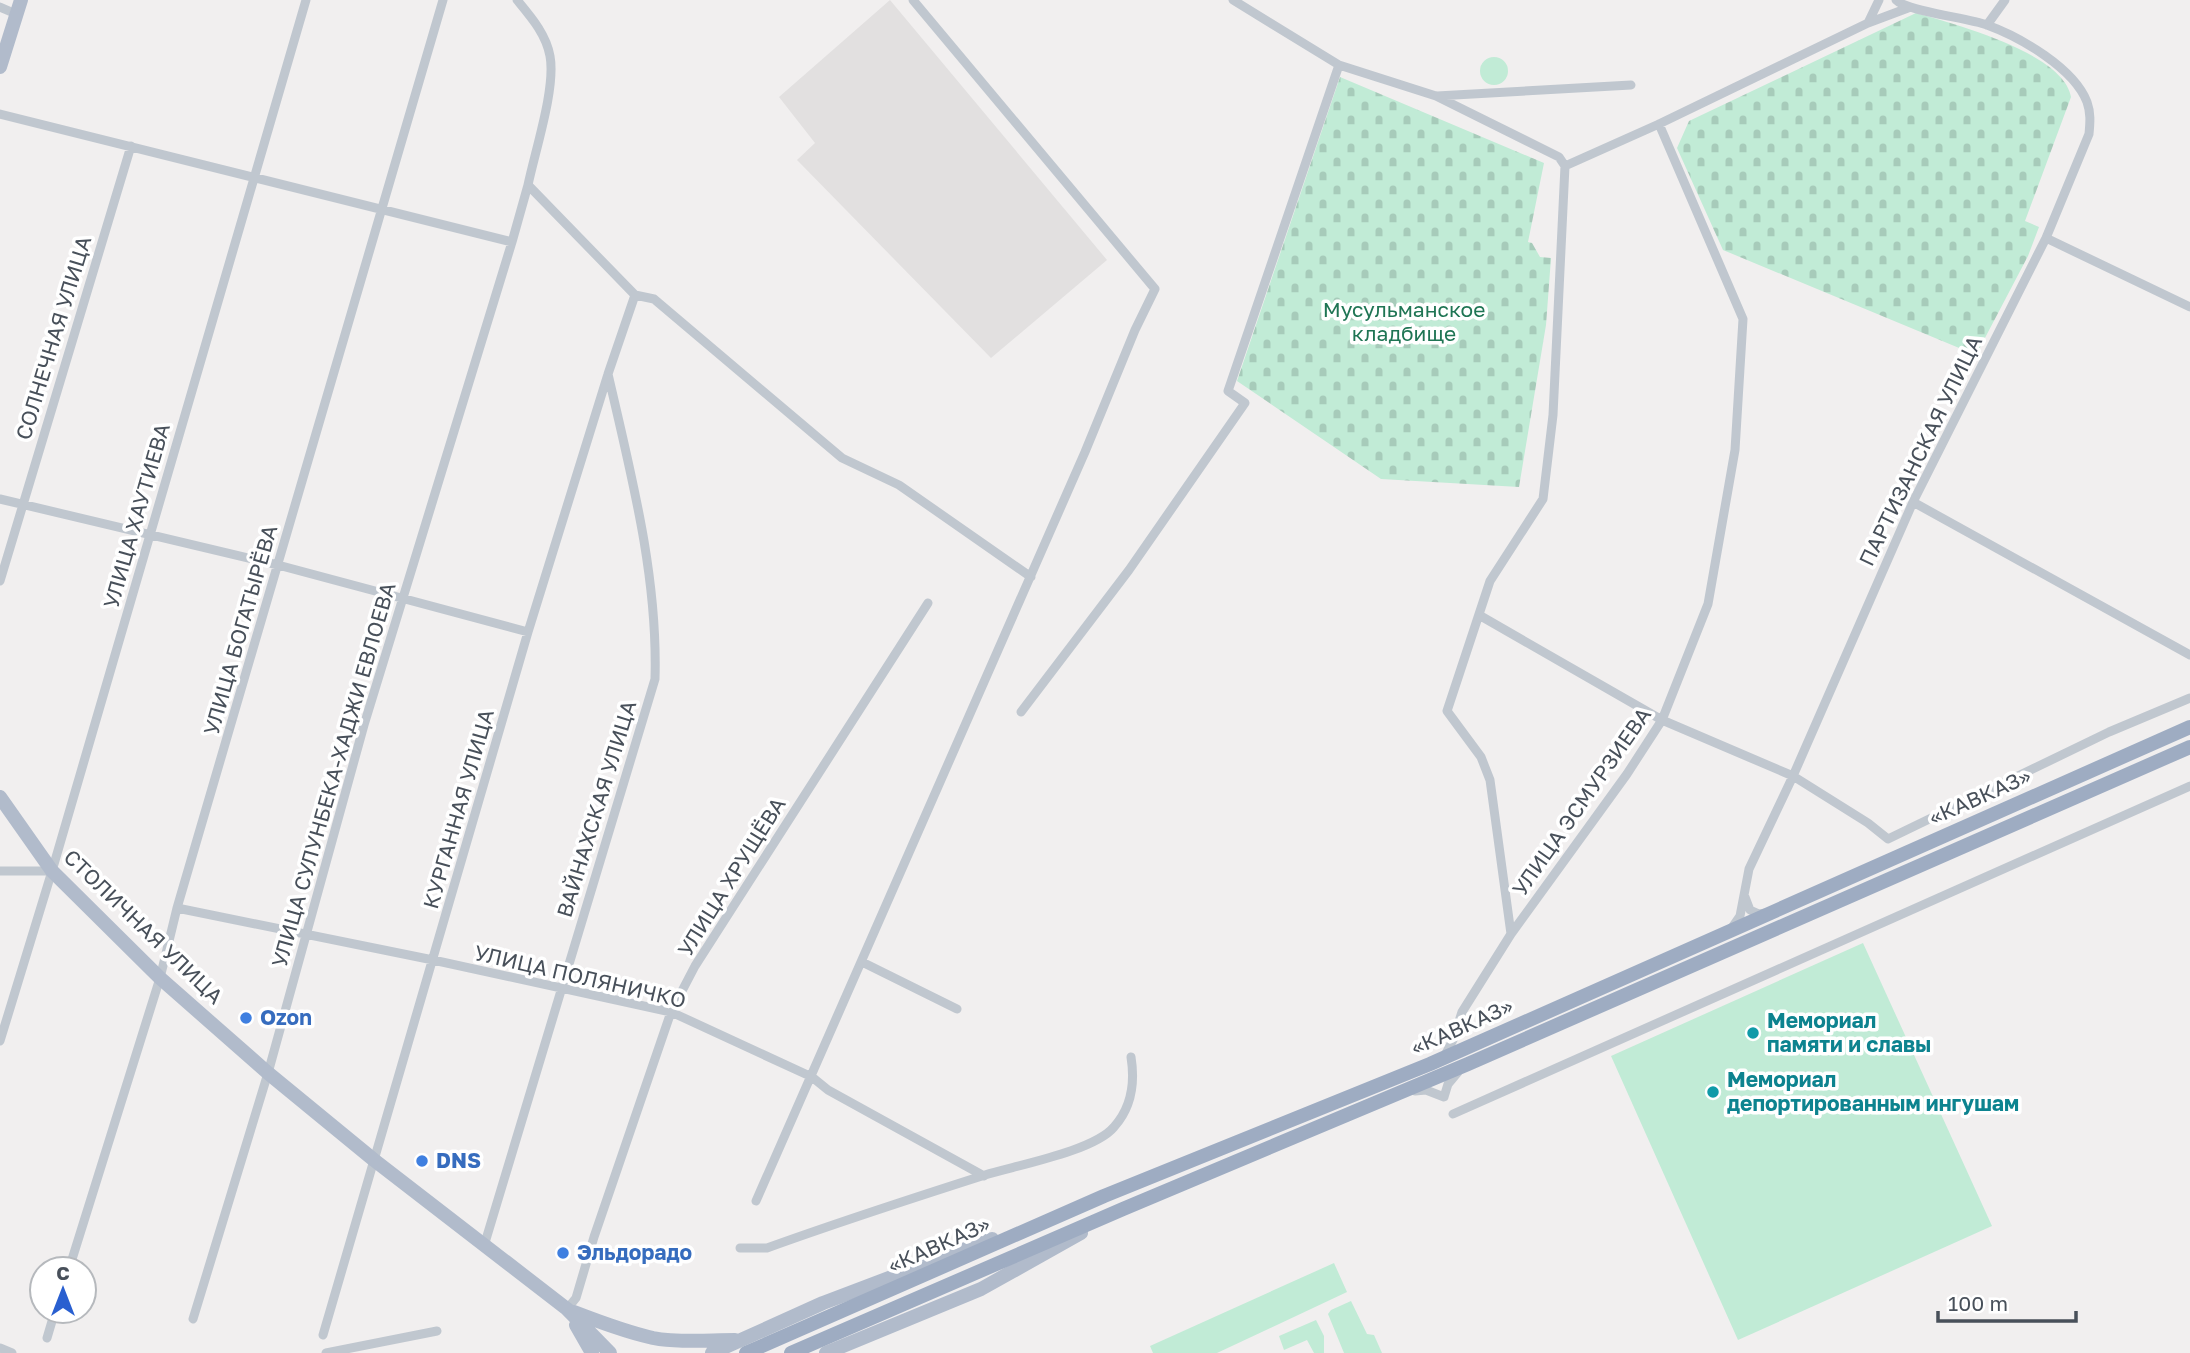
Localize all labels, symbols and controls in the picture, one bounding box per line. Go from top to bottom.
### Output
street label: СОЛНЕЧНАЯ УЛИЦА [10,233,96,443]
park label: Мусульманское кладбище [1323,296,1485,346]
street label: ПАРТИЗАНСКАЯ УЛИЦА [1853,331,1987,570]
street label: УЛИЦА ХАУТИЕВА [97,420,175,611]
street label: УЛИЦА БОГАТЫРЁВА [198,522,282,738]
street label: УЛИЦА СУЛУНБЕКА-ХАДЖИ ЕВЛОЕВА [266,579,401,970]
street label: ВАЙНАХСКАЯ УЛИЦА [551,697,641,920]
street label: УЛИЦА ЭСМУРЗИЕВА [1506,702,1656,901]
street label: КУРГАННАЯ УЛИЦА [417,706,499,912]
street label: «КАВКАЗ» [1925,762,2034,830]
street label: УЛИЦА ХРУЩЁВА [672,792,791,961]
street label: СТОЛИЧНАЯ УЛИЦА [59,844,229,1009]
street label: УЛИЦА ПОЛЯНИЧКО [472,939,689,1013]
street label: «КАВКАЗ» [1407,992,1516,1060]
place label: Ozon [260,1004,312,1030]
place label: Мемориал памяти и славы [1767,1007,1931,1057]
marker: Ozon [238,1010,254,1026]
marker: Мемориал памяти и славы [1745,1025,1761,1041]
place label: Мемориал депортированным ингушам [1727,1066,2019,1116]
marker: Мемориал депортированным ингушам [1705,1084,1721,1100]
place label: DNS [436,1147,481,1173]
marker: DNS [414,1153,430,1169]
street label: «КАВКАЗ» [884,1210,993,1278]
place label: Эльдорадо [577,1239,692,1265]
marker: Эльдорадо [555,1245,571,1261]
north arrow [28,1255,98,1325]
text: С [56,1261,70,1284]
scale bar [1938,1280,2076,1324]
text: 100 m [1948,1290,2008,1316]

